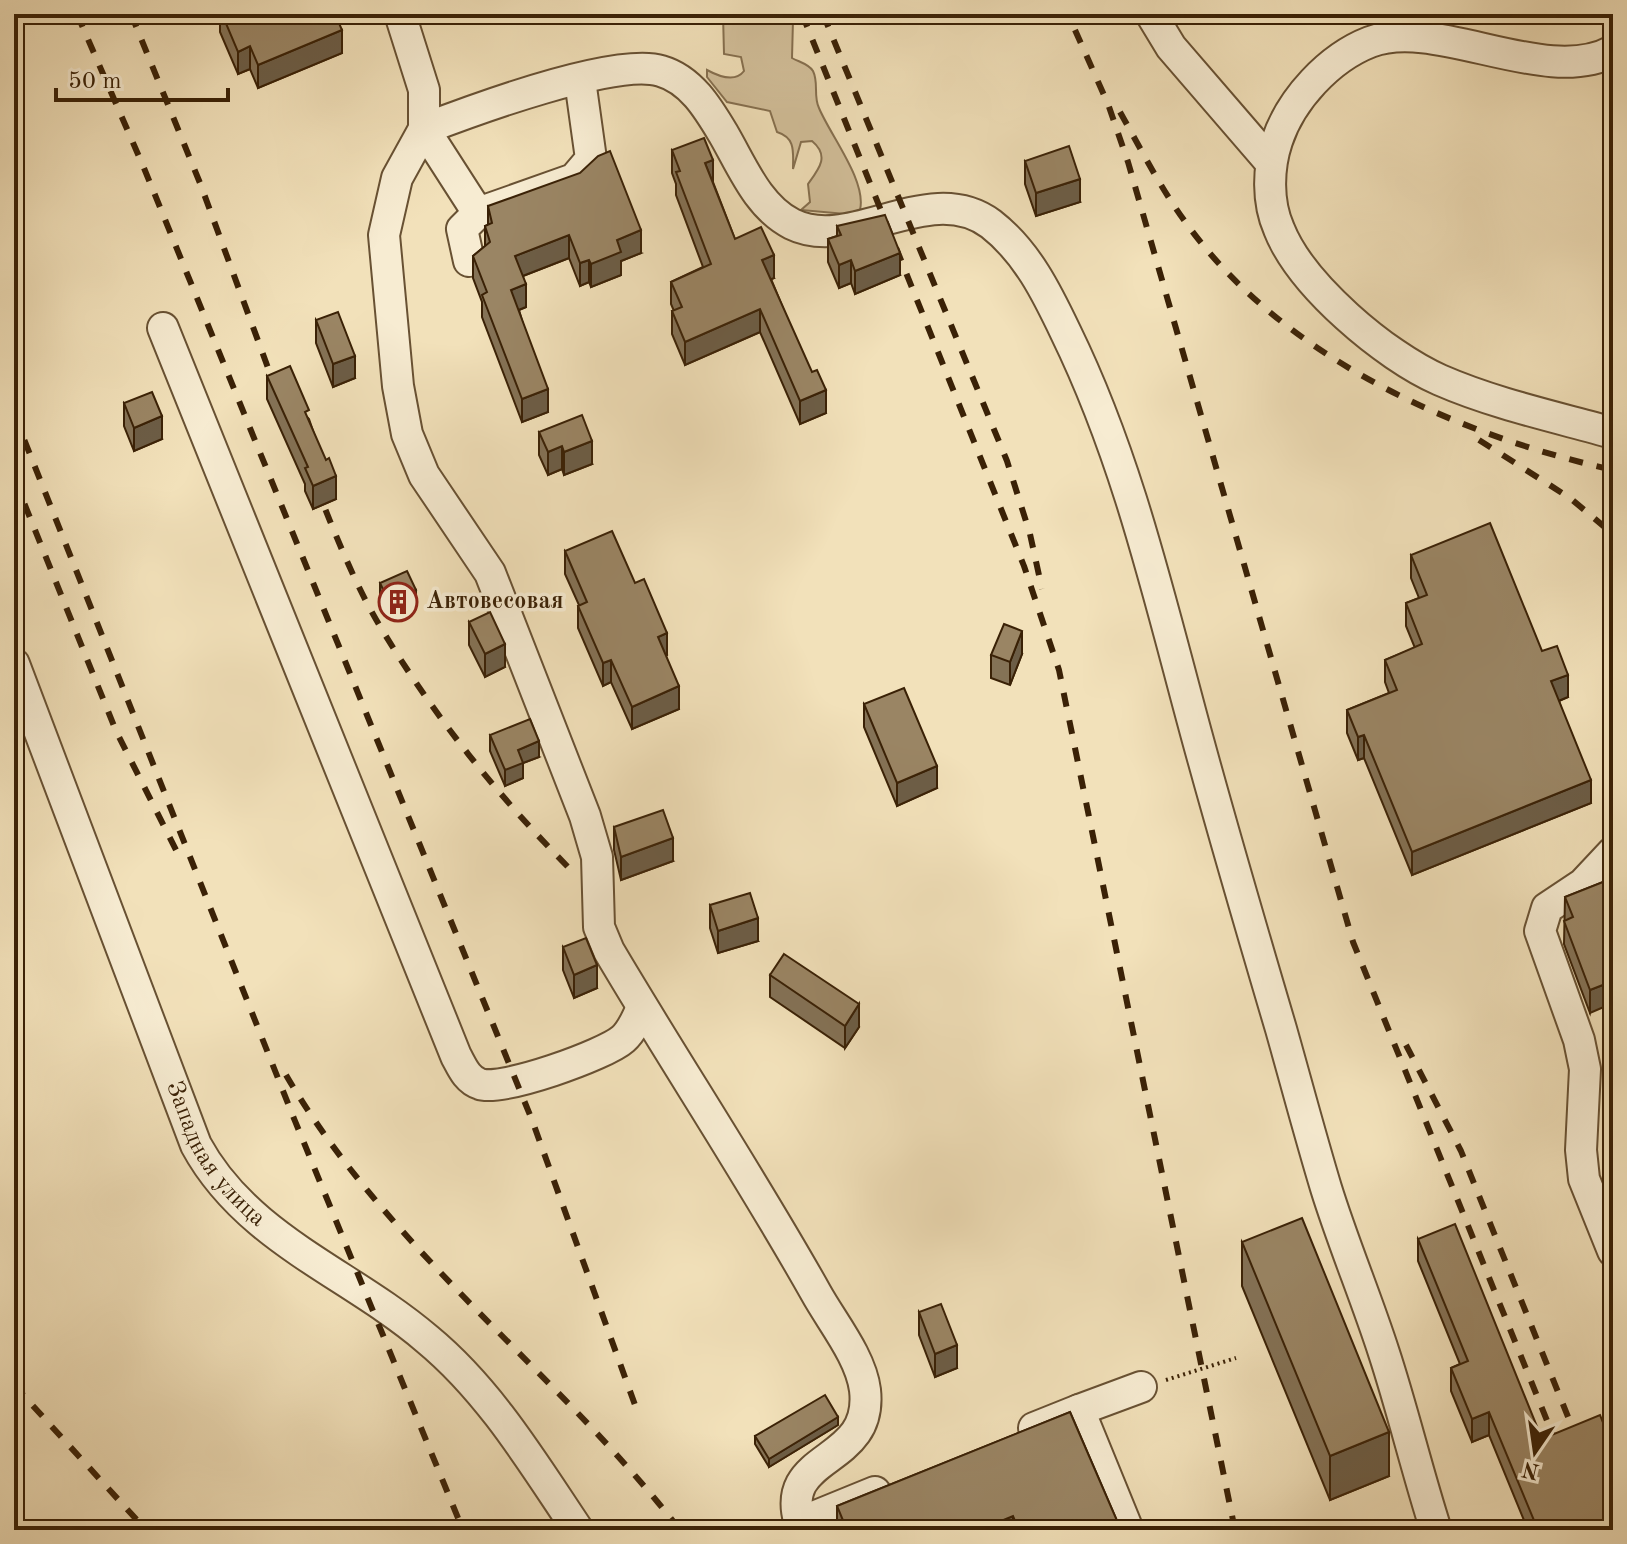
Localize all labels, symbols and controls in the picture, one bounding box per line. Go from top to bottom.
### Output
scale bar [56,52,228,102]
text: 50 m [68,70,122,94]
building icon: Автовесовая [377,581,419,623]
place label: Автовесовая [426,590,563,614]
street label: Западная улица [161,1078,270,1232]
north arrow [1495,1412,1575,1492]
text: N [1520,1457,1542,1482]

